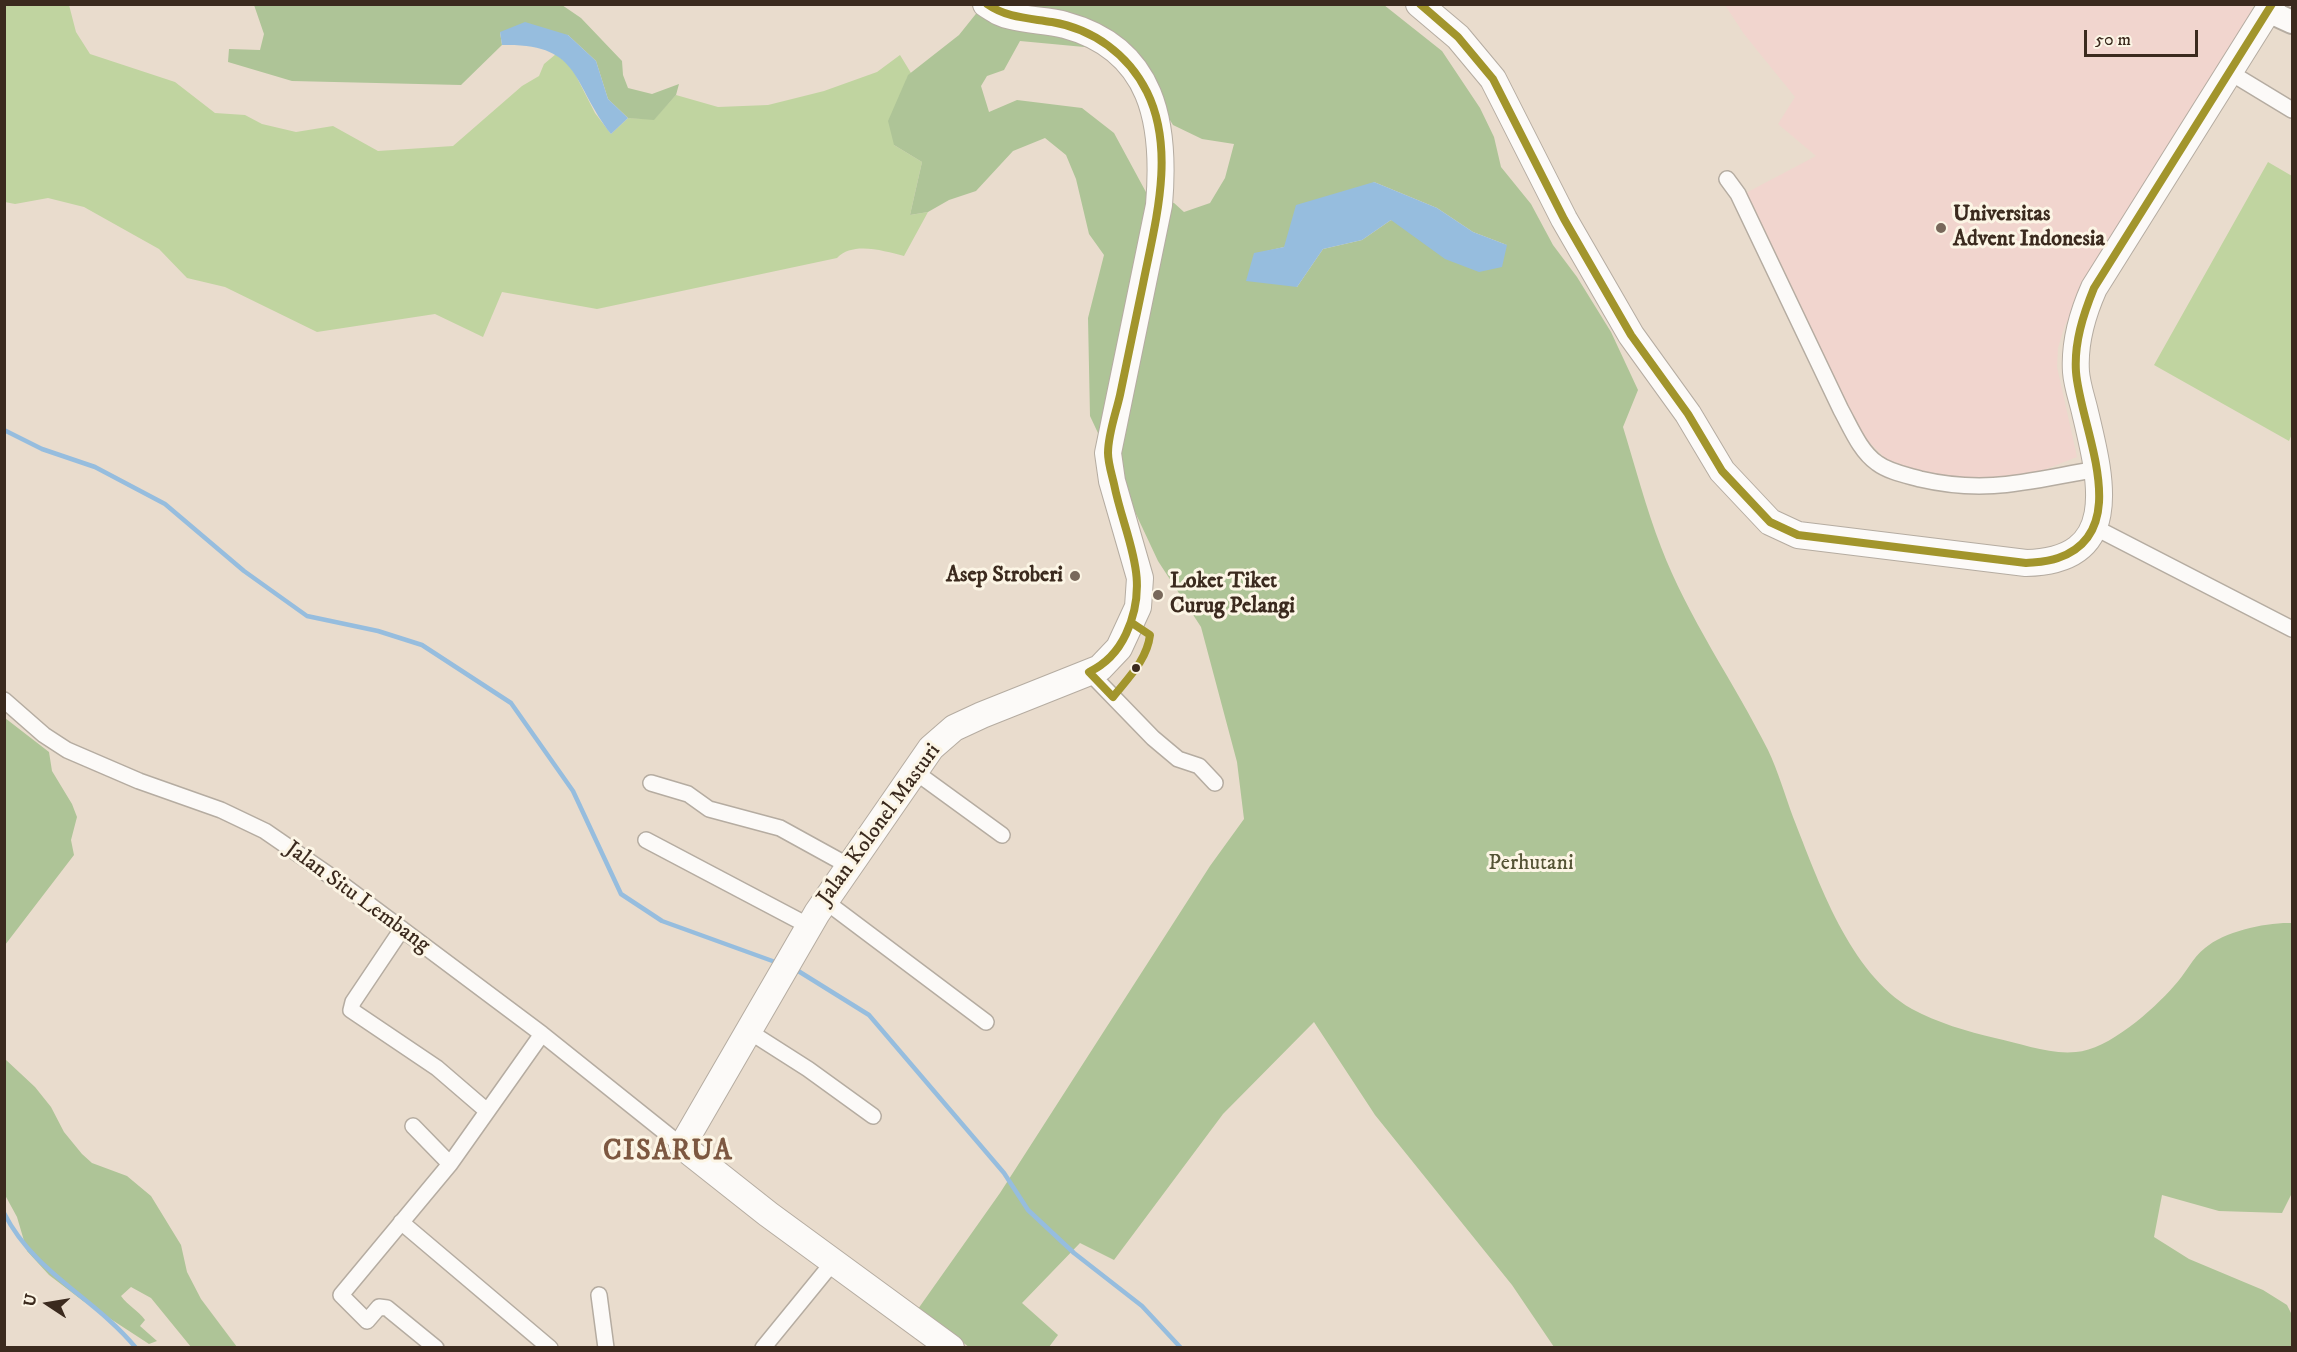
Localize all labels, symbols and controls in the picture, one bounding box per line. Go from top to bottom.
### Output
scale bar [2087,18,2201,56]
text: 50 m [2095,29,2131,51]
place label: Universitas Advent Indonesia [1953,202,2105,254]
marker: Universitas Advent Indonesia [1934,221,1948,235]
place label: Asep Stroberi [946,563,1063,589]
marker: Asep Stroberi [1068,569,1082,583]
place label: Loket Tiket Curug Pelangi [1170,569,1295,620]
marker: Loket Tiket Curug Pelangi [1151,588,1165,602]
unlabelled marker [1130,662,1142,674]
street label: Jalan Kolonel Masturi [813,739,947,911]
street label: Jalan Situ Lembang [279,837,435,959]
park label: Perhutani [1488,851,1574,877]
district label: CISARUA [603,1136,733,1170]
north arrow [18,1274,78,1334]
text: U [19,1292,41,1308]

